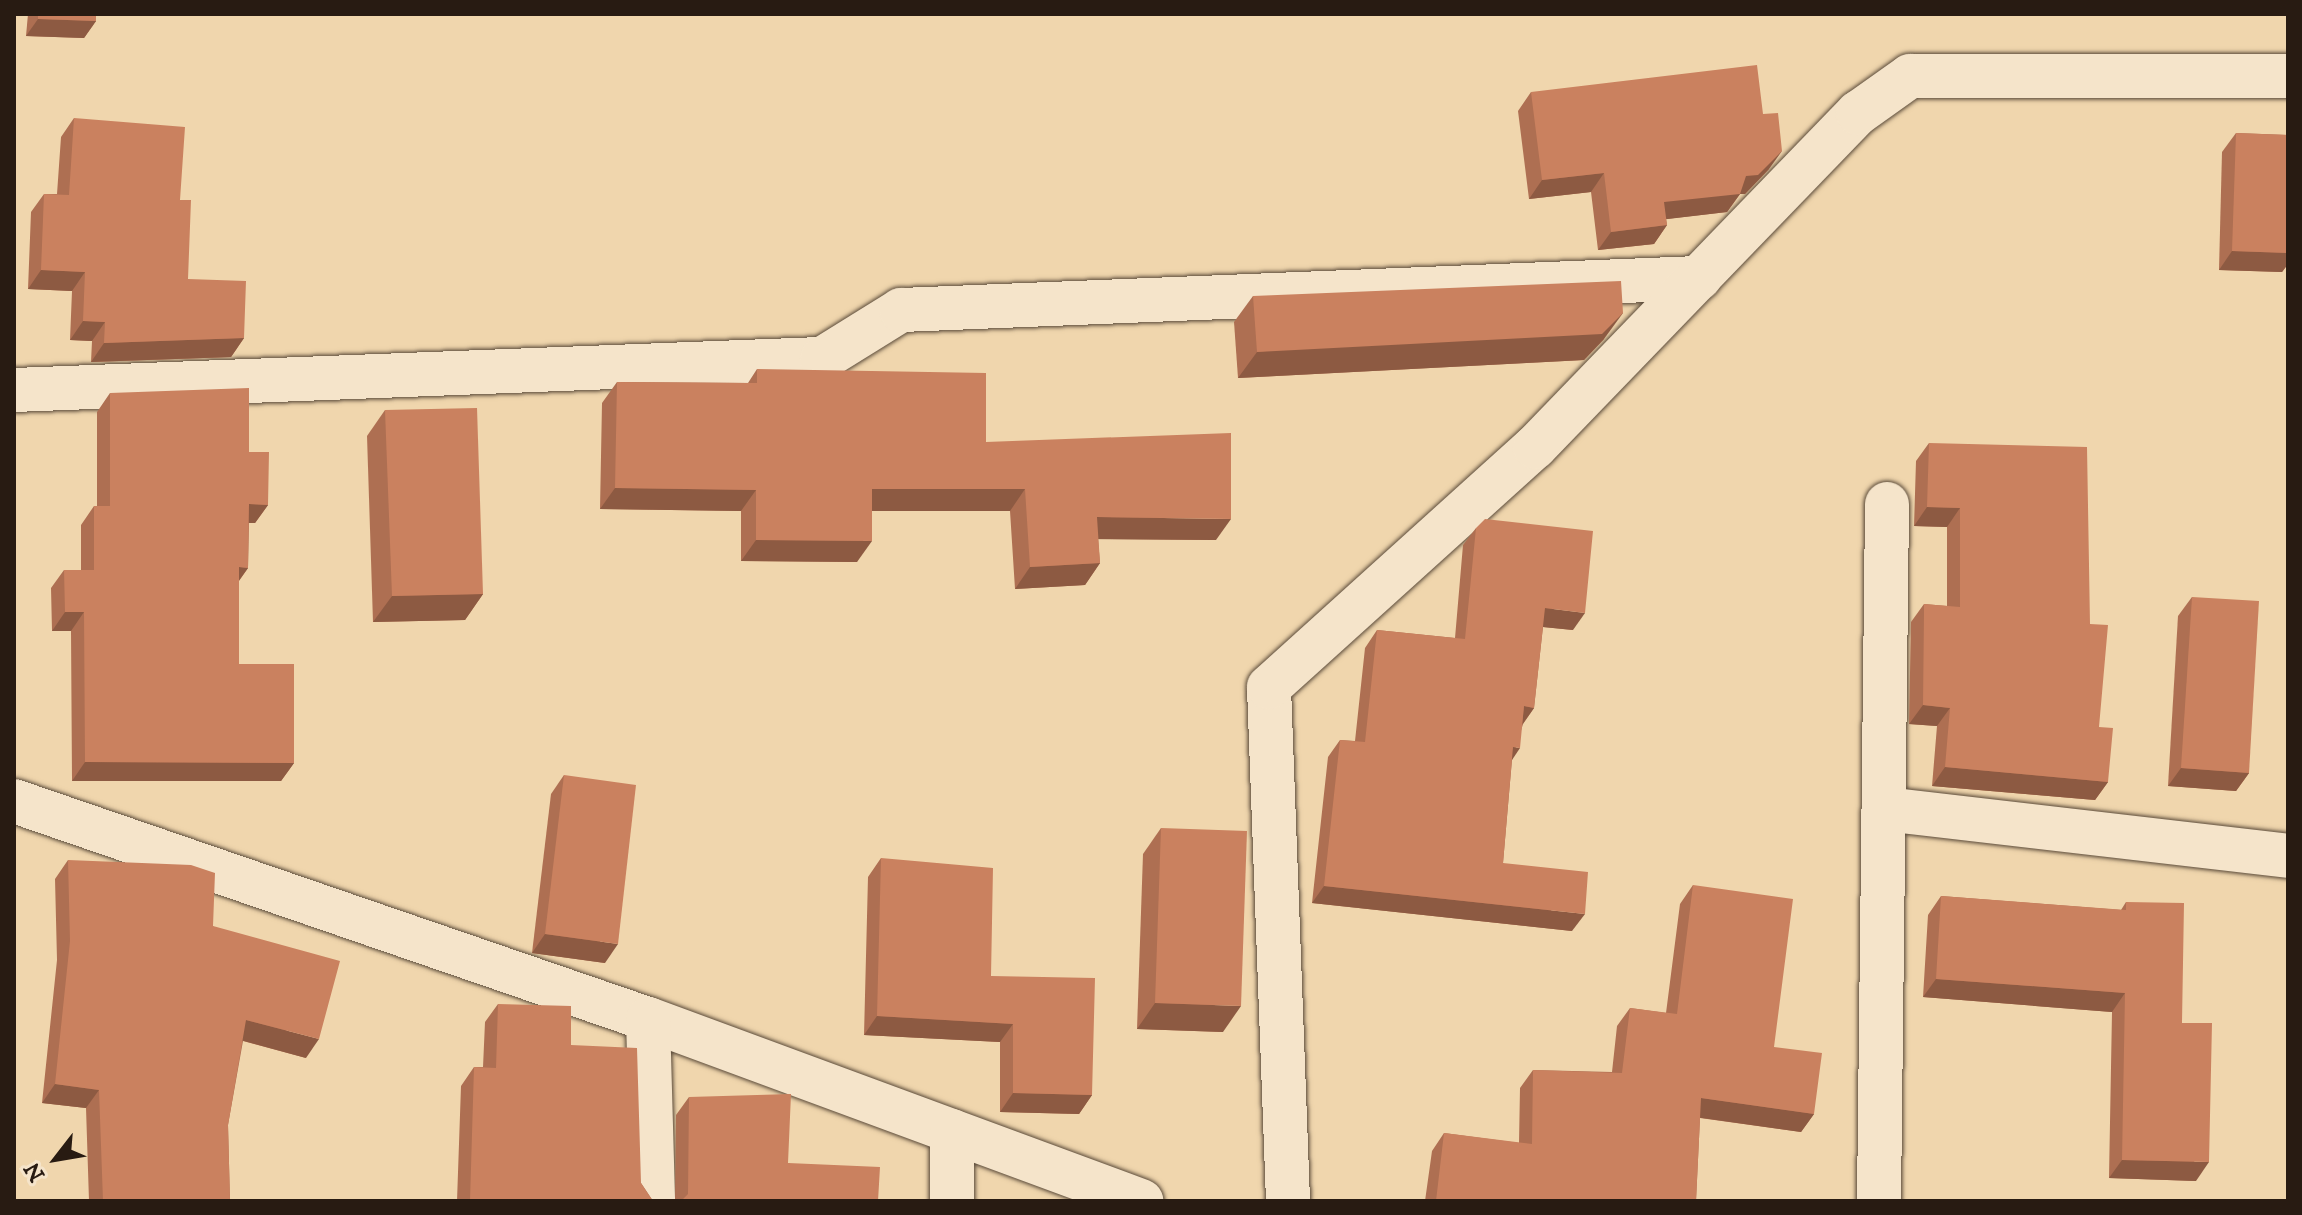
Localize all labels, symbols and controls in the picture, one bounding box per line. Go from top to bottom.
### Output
north arrow [16,1119,96,1199]
text: N [19,1157,51,1186]

